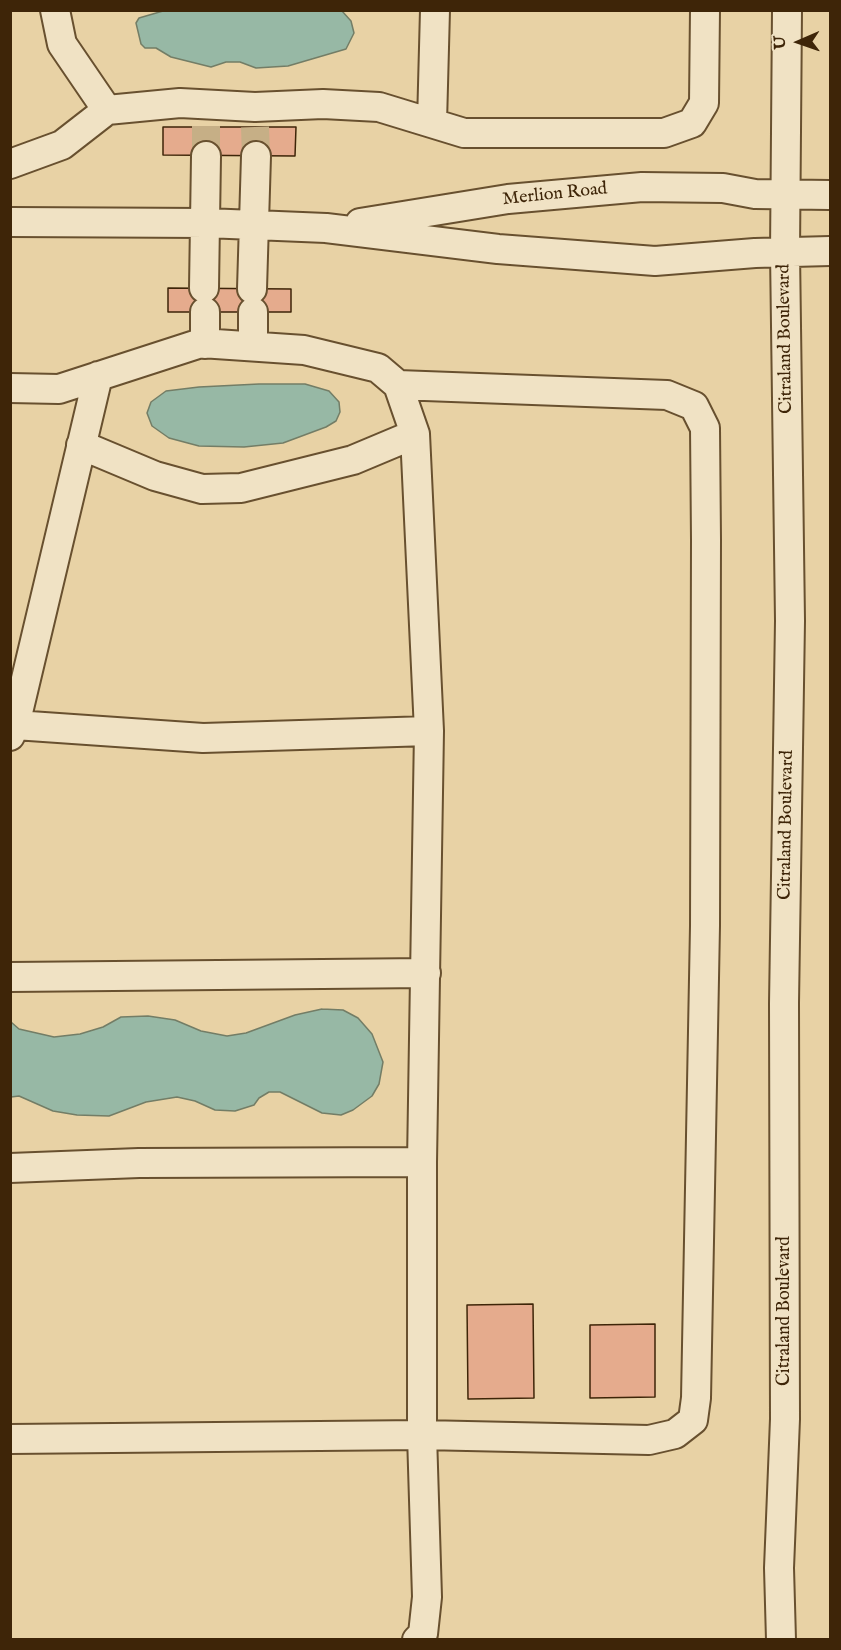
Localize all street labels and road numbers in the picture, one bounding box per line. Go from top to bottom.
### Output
street label: Merlion Road [502,179,608,211]
street label: Citraland Boulevard [774,264,798,414]
street label: Citraland Boulevard [775,750,799,900]
street label: Citraland Boulevard [774,1236,796,1386]

